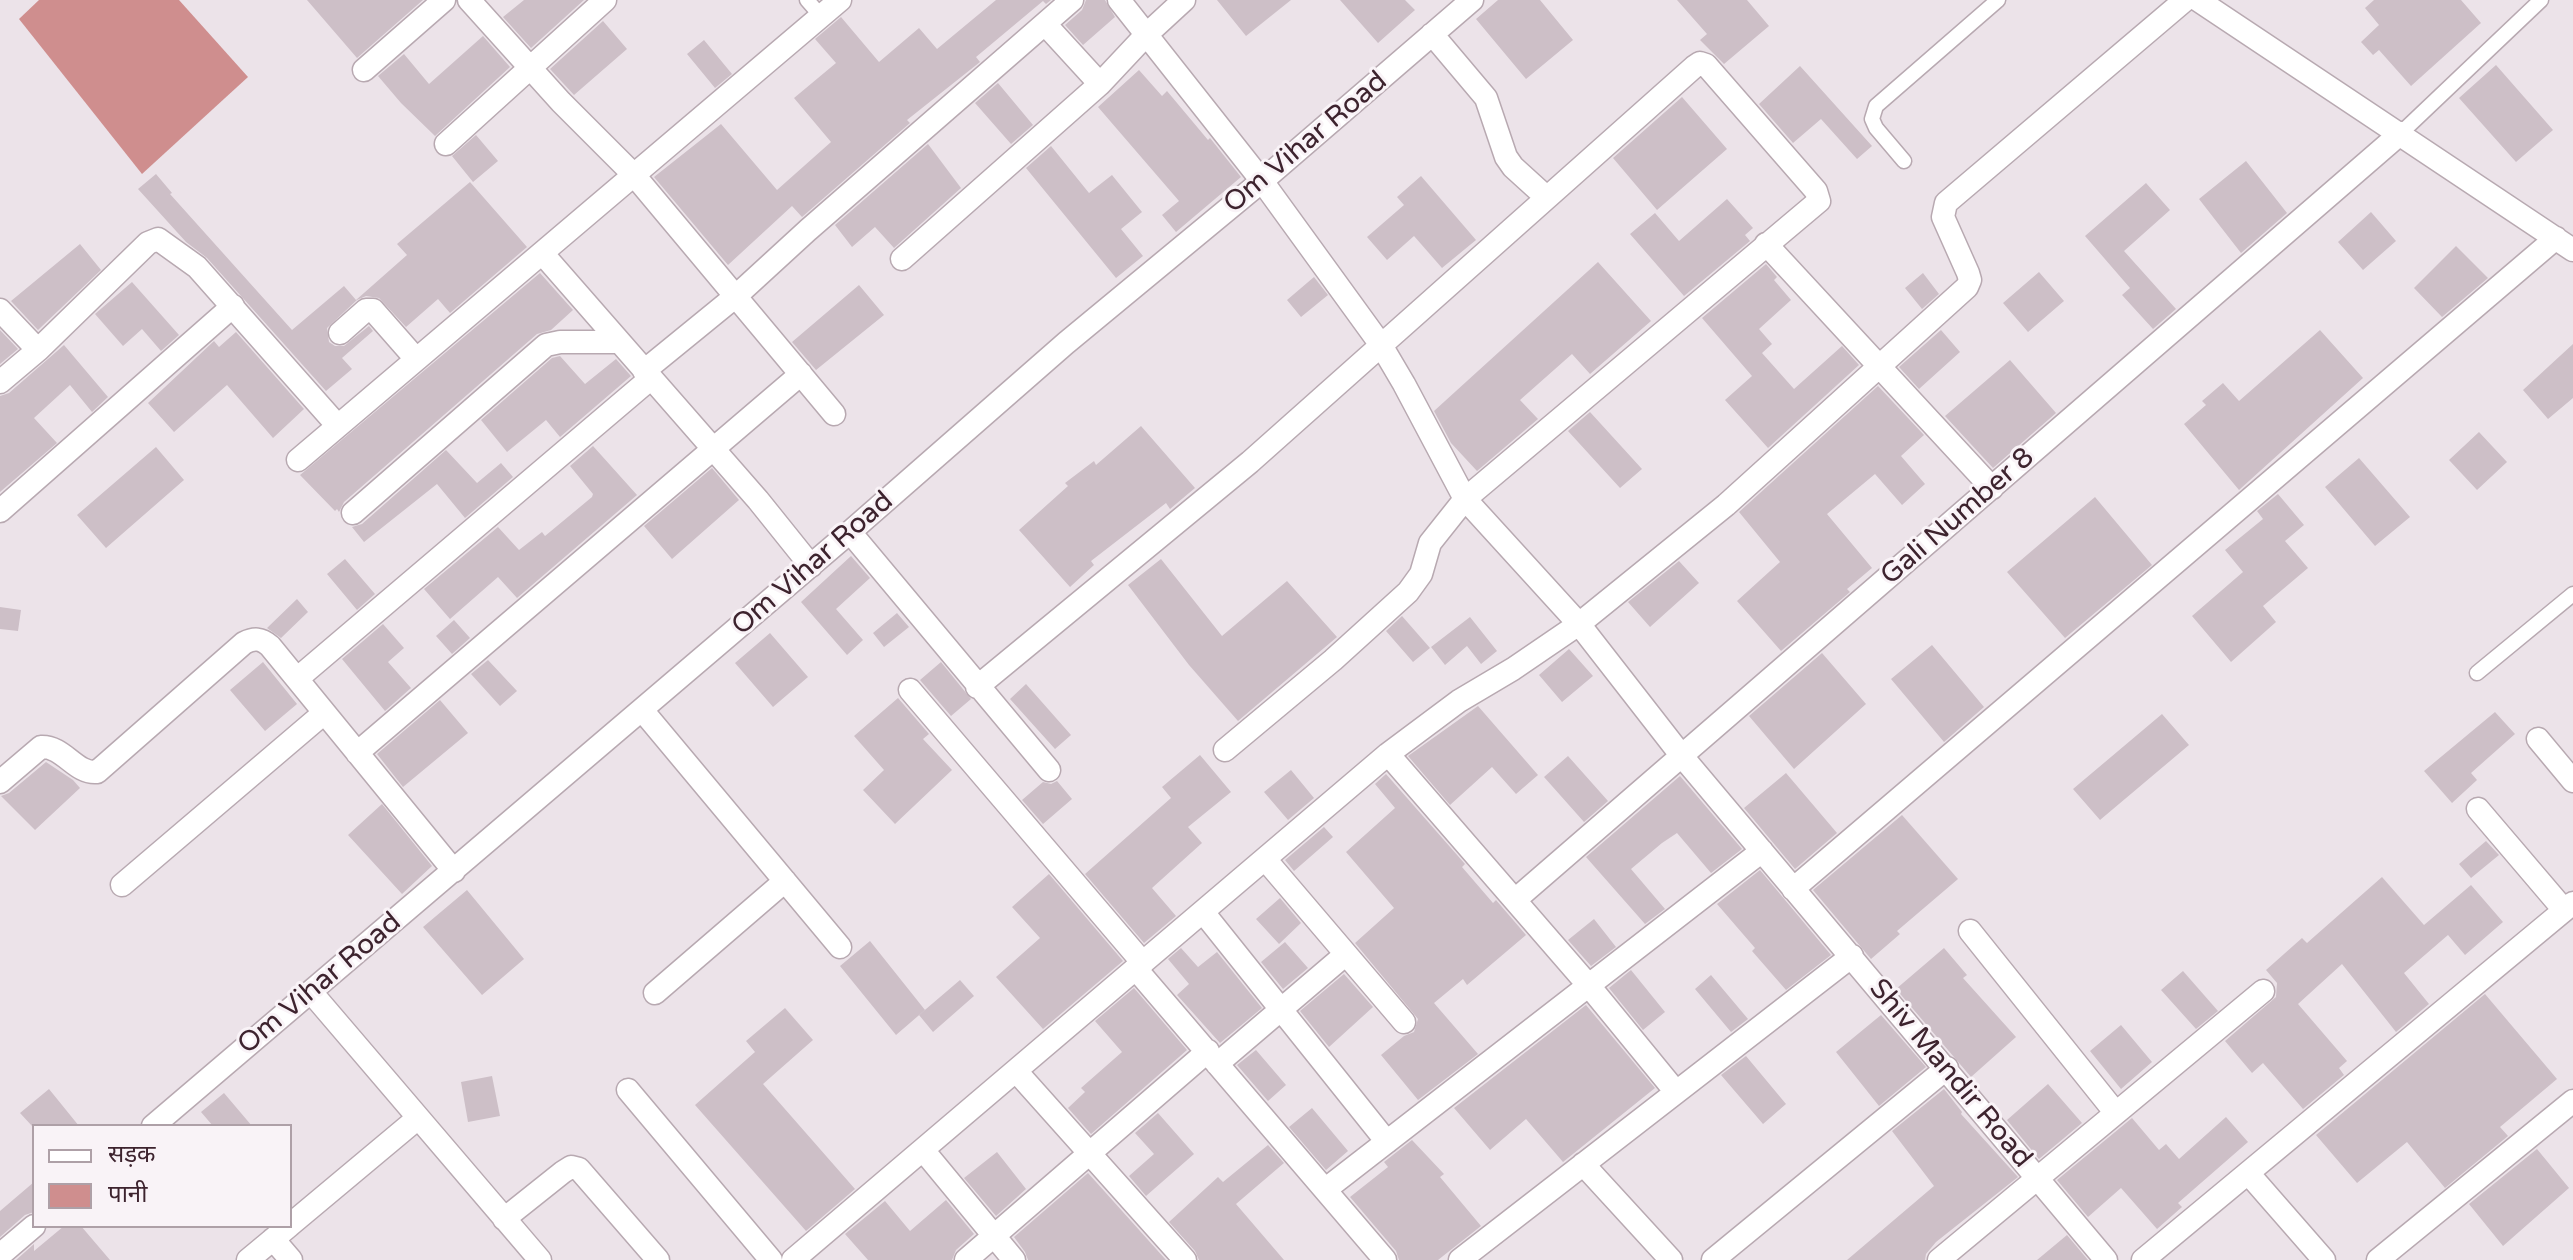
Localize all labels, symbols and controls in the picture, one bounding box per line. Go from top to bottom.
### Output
street label: Om Vihar Road [1218,65,1394,221]
street label: Gali Number 8 [1874,441,2042,593]
street label: Om Vihar Road [725,485,901,643]
street label: Om Vihar Road [232,906,408,1062]
street label: Shiv Mandir Road [1861,973,2039,1175]
legend [32,1124,292,1228]
text: सड़क [108,1140,156,1169]
text: पानी [108,1180,147,1209]

